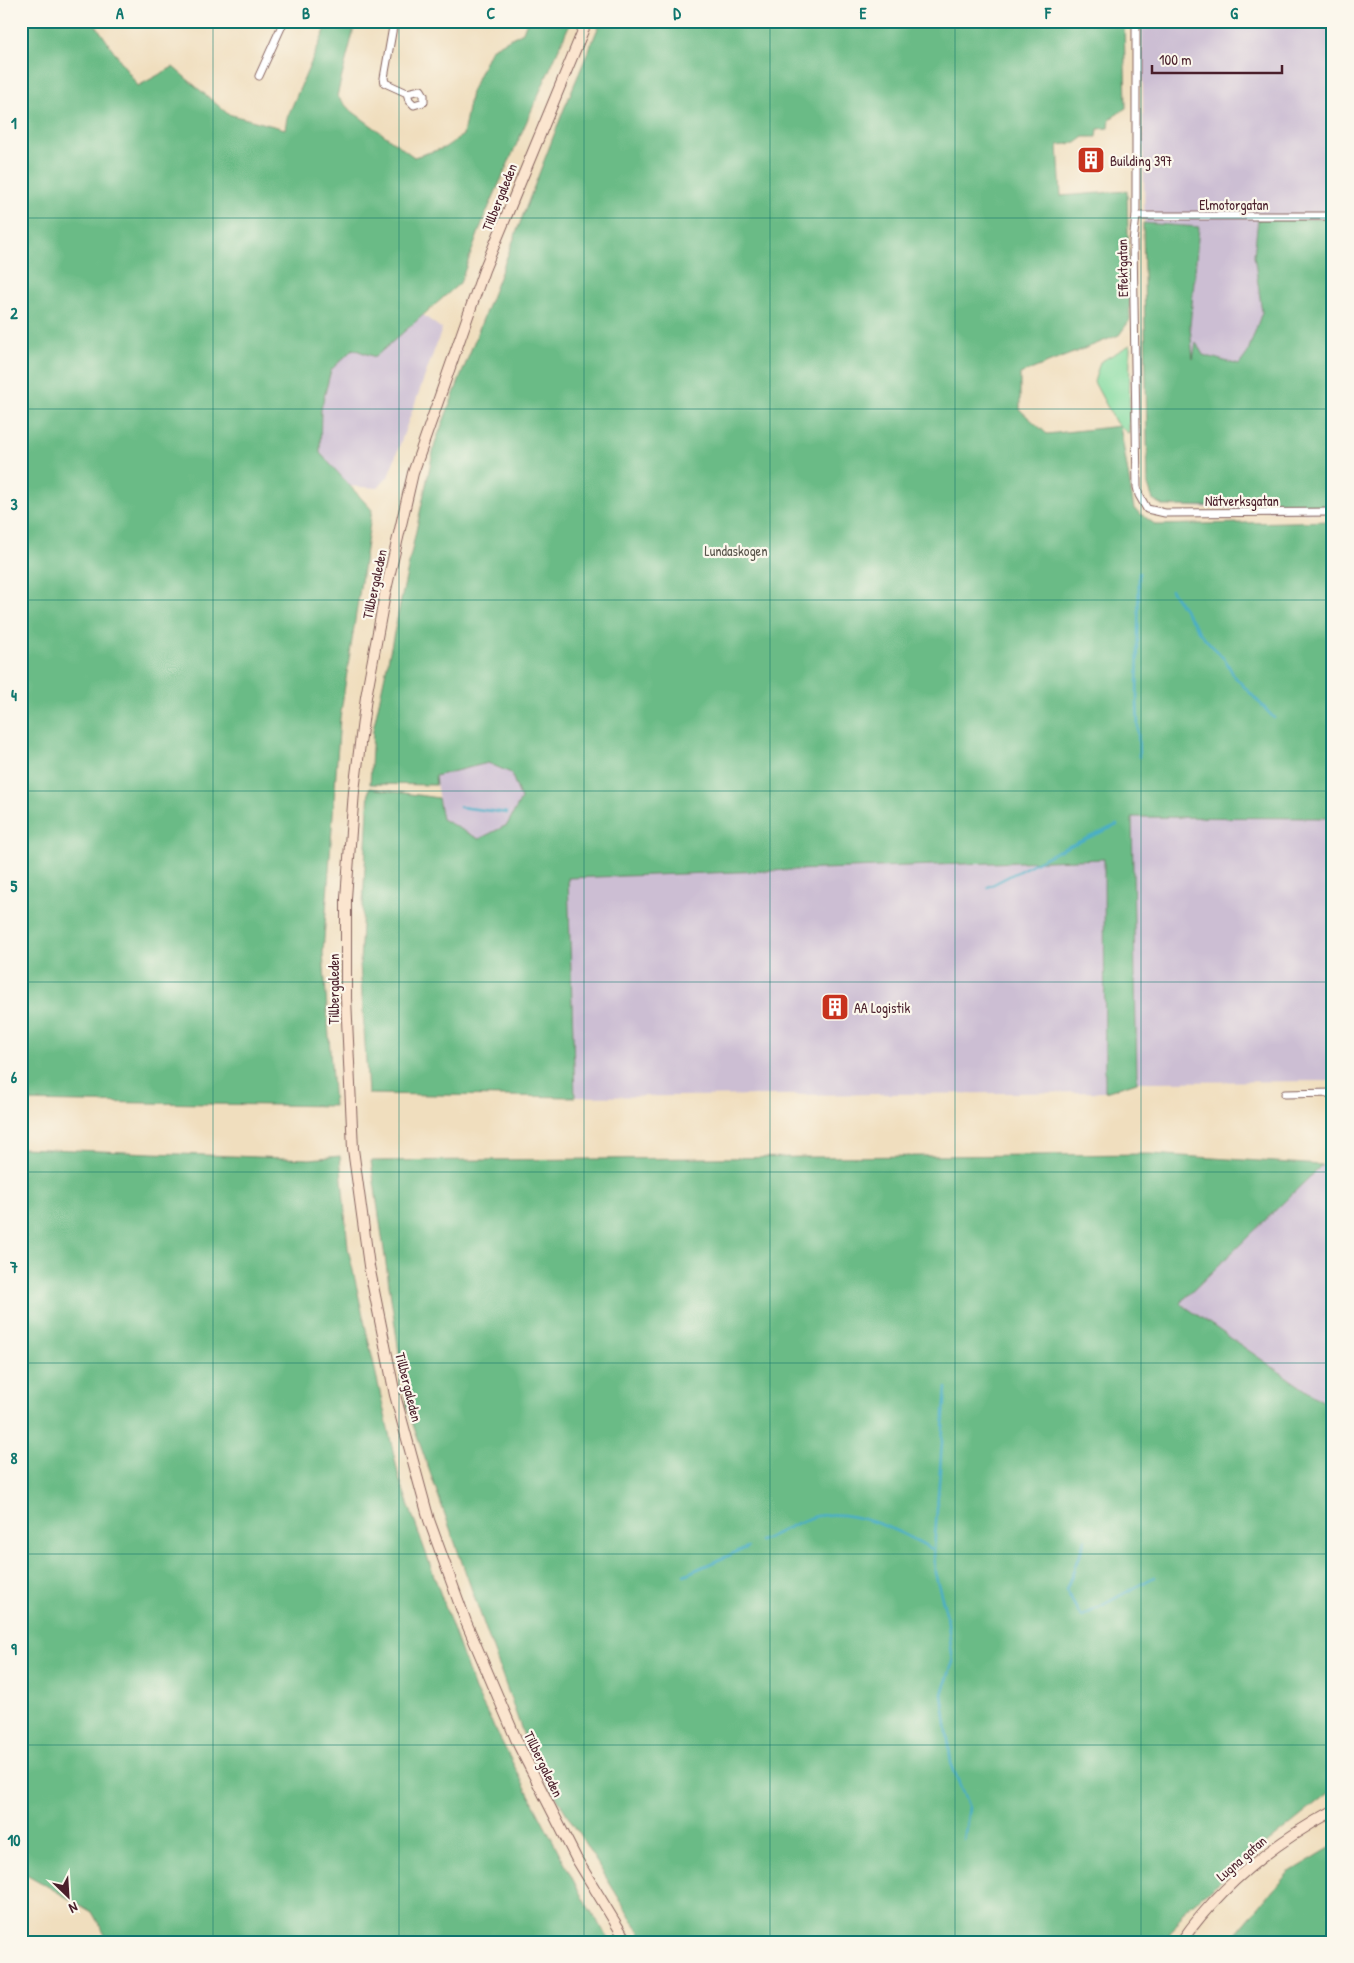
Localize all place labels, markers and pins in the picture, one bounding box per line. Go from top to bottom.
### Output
building icon: Building 397 [1076,145,1106,175]
place label: Building 397 [1110,151,1172,171]
building icon: AA Logistik [820,992,850,1022]
place label: AA Logistik [854,998,910,1018]

